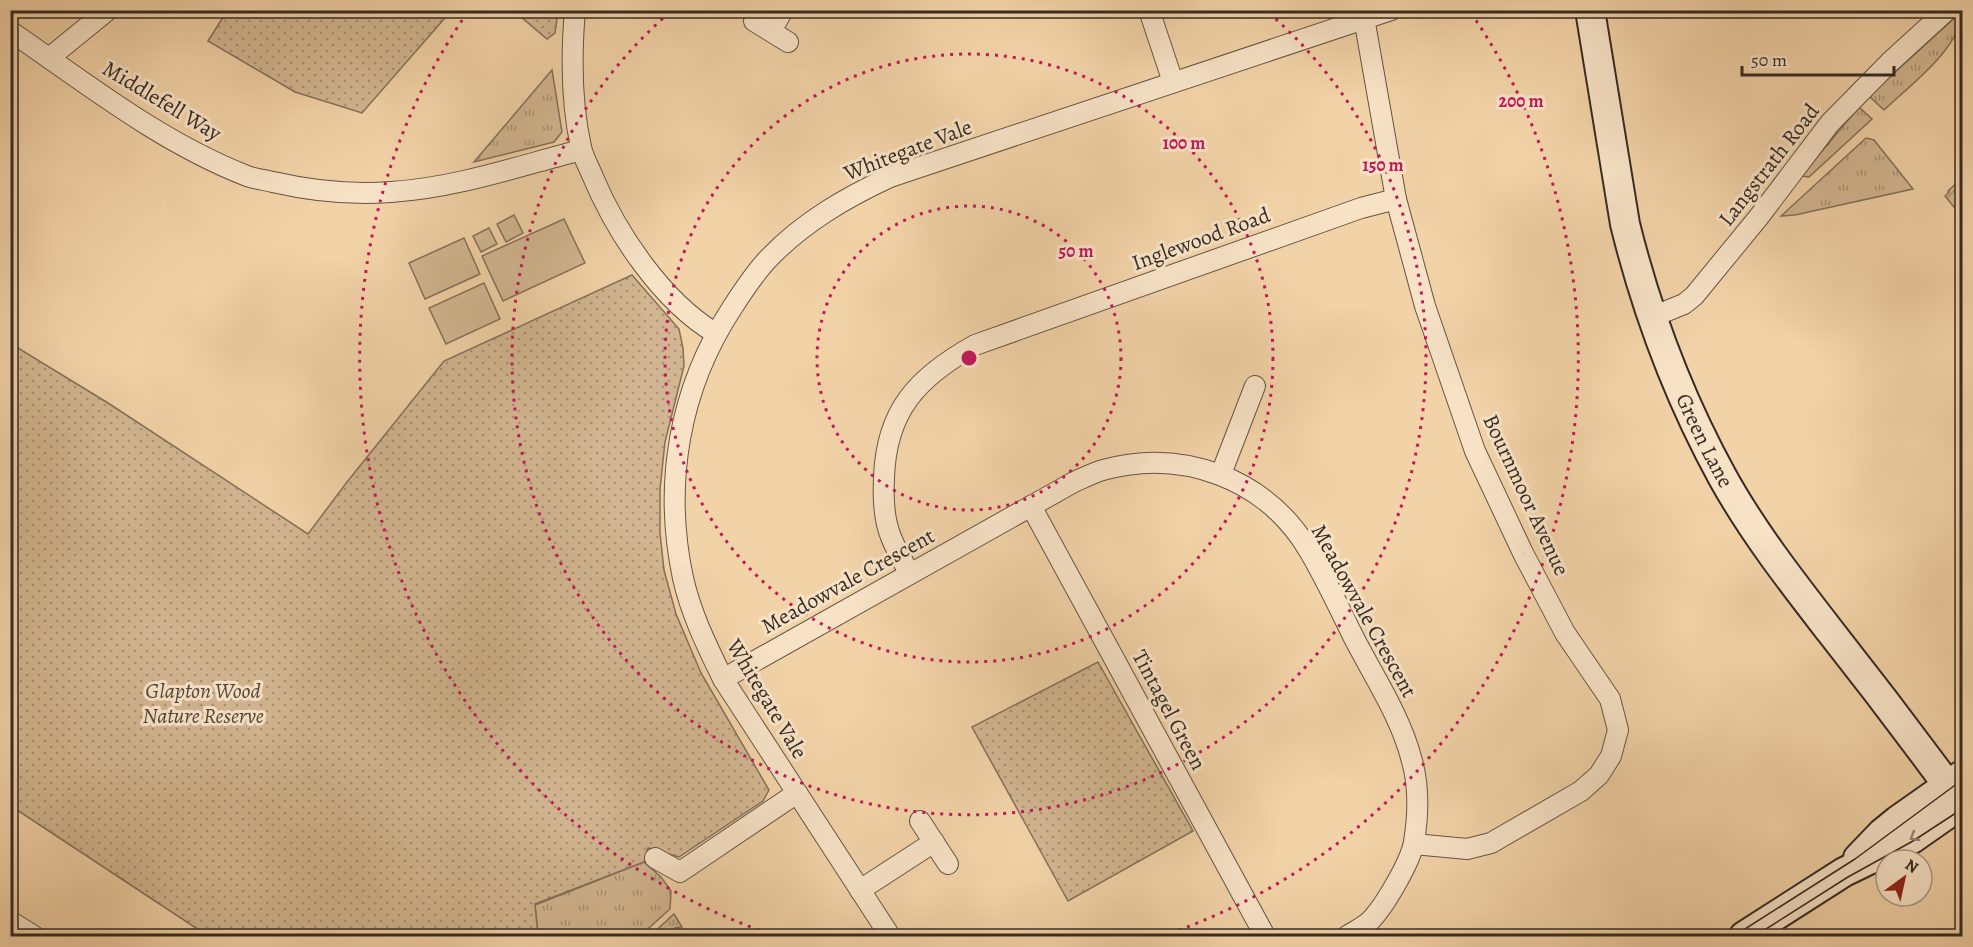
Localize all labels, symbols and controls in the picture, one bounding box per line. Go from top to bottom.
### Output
scale bar [1742,39,1894,77]
text: 50 m [1751,48,1787,72]
street label: Middlefell Way [97,54,227,148]
text: 200 m [1498,89,1544,113]
street label: Langstrath Road [1712,97,1827,233]
street label: Whitegate Vale [839,112,976,189]
text: 100 m [1163,131,1205,155]
text: 150 m [1362,153,1404,177]
street label: Inglewood Road [1128,200,1274,278]
text: 50 m [1059,239,1093,263]
centre of rings [959,348,979,368]
street label: Green Lane [1668,389,1741,493]
street label: Bournmoor Avenue [1475,409,1577,581]
street label: Meadowvale Crescent [1304,519,1424,703]
street label: Meadowvale Crescent [756,521,940,641]
street label: Whitegate Vale [719,633,815,764]
street label: Tintagel Green [1125,645,1213,775]
park label: Glapton Wood Nature Reserve [142,676,264,731]
one-way arrow [1910,829,1920,841]
north arrow [1874,848,1934,908]
text: N [1901,854,1923,879]

